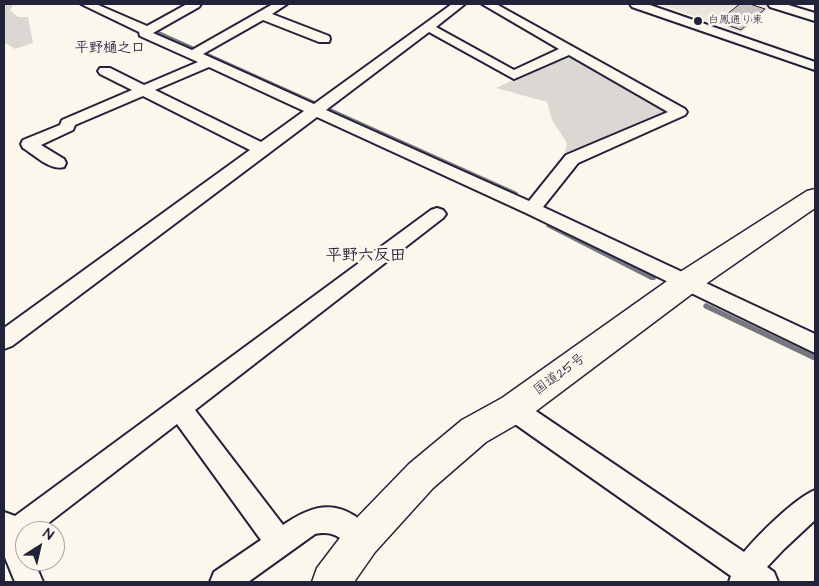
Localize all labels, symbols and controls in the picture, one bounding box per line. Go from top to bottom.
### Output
place label: 白鳳通り東 [708,14,763,28]
marker: 白鳳通り東 [692,15,704,27]
district label: 平野樋之口 [75,41,145,57]
district label: 平野六反田 [326,247,406,267]
street label: 国道25号 [531,351,589,399]
north arrow [15,521,65,571]
text: N [39,524,57,545]

